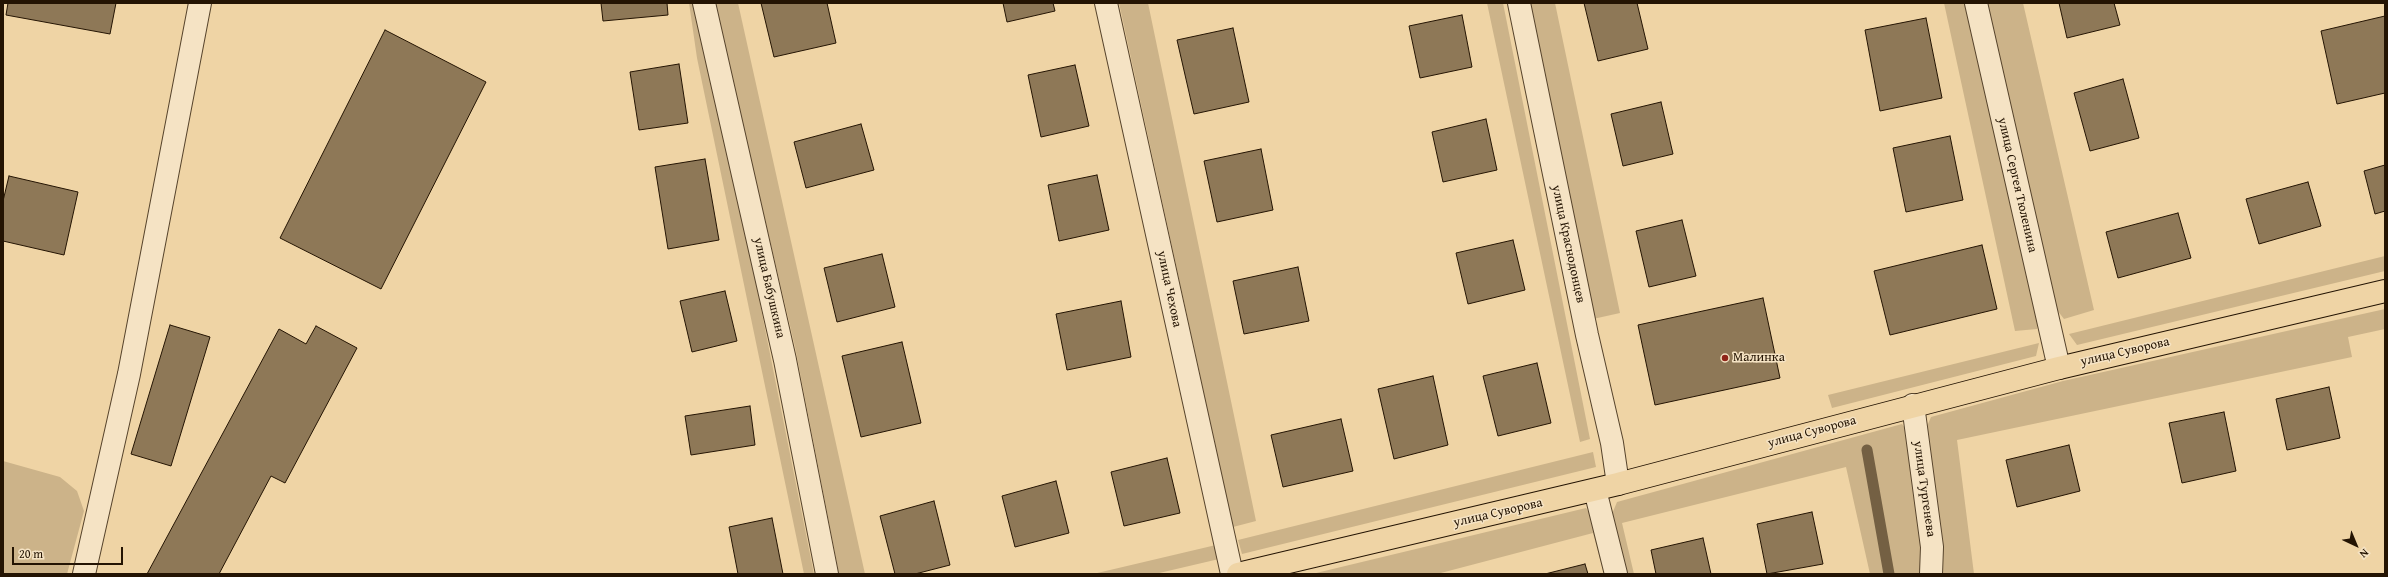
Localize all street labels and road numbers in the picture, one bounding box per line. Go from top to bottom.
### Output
street label: улица Сергея Тюленина [1994,116,2040,254]
street label: улица Краснодонцев [1548,184,1588,304]
street label: улица Бабушкина [750,236,788,340]
street label: улица Чехова [1153,249,1185,329]
street label: улица Суворова [2079,334,2171,370]
street label: улица Суворова [1766,413,1858,451]
street label: улица Тургенева [1910,440,1938,538]
street label: улица Суворова [1452,495,1544,531]

